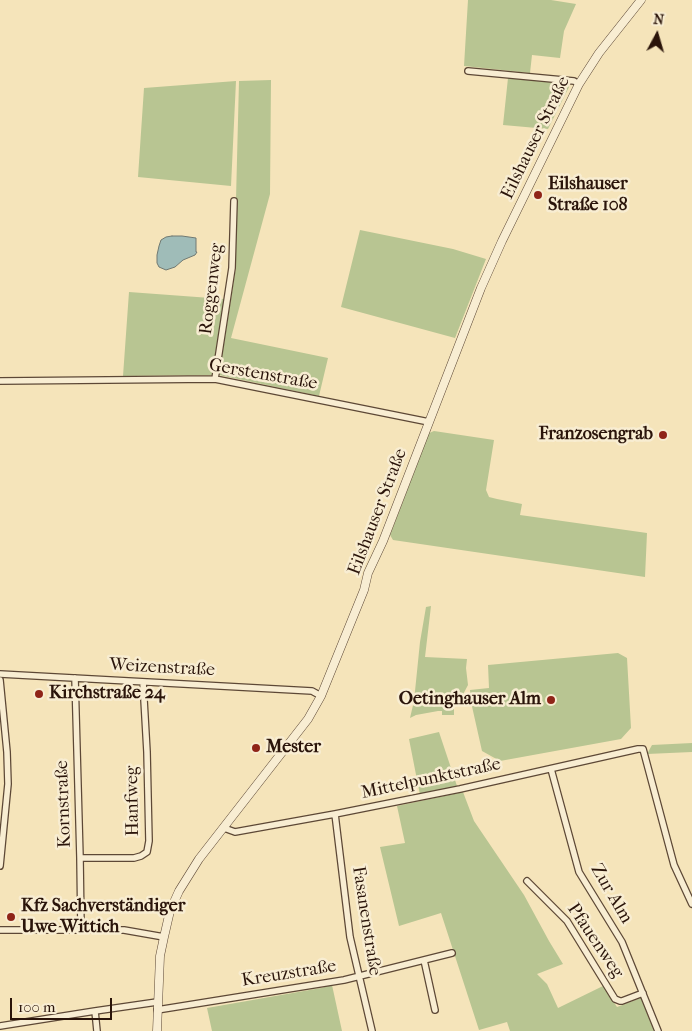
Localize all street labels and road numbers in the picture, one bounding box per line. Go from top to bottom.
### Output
street label: Eilshauser Straße [497,73,575,203]
street label: Roggenweg [196,242,228,336]
street label: Gerstenstraße [207,355,319,395]
street label: Eilshauser Straße [344,446,412,578]
street label: Weizenstraße [109,654,215,682]
street label: Mittelpunktstraße [359,754,503,804]
street label: Kornstraße [52,760,76,848]
street label: Hanfweg [122,765,144,837]
street label: Zur Alm [585,860,637,928]
street label: Fasanenstraße [347,865,385,977]
street label: Pfauenweg [562,899,628,983]
street label: Kreuzstraße [240,956,338,992]

